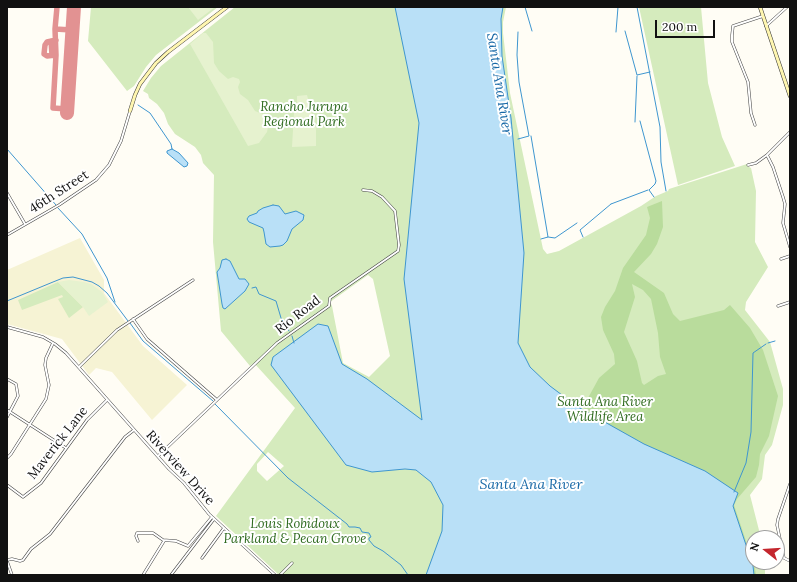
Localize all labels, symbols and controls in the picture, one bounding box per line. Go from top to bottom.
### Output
scale bar [657,12,717,38]
text: 200 m [662,19,697,34]
water label: Santa Ana River [483,32,515,136]
park label: Rancho Jurupa Regional Park [260,99,348,130]
street label: 46th Street [26,167,92,217]
street label: Rio Road [272,293,324,337]
park label: Santa Ana River Wildlife Area [557,394,653,425]
street label: Maverick Lane [25,403,91,483]
street label: Riverview Drive [143,428,217,508]
water label: Santa Ana River [479,477,583,493]
park label: Louis Robidoux Parkland & Pecan Grove [224,516,366,547]
north arrow [745,530,785,570]
text: N [747,541,762,553]

